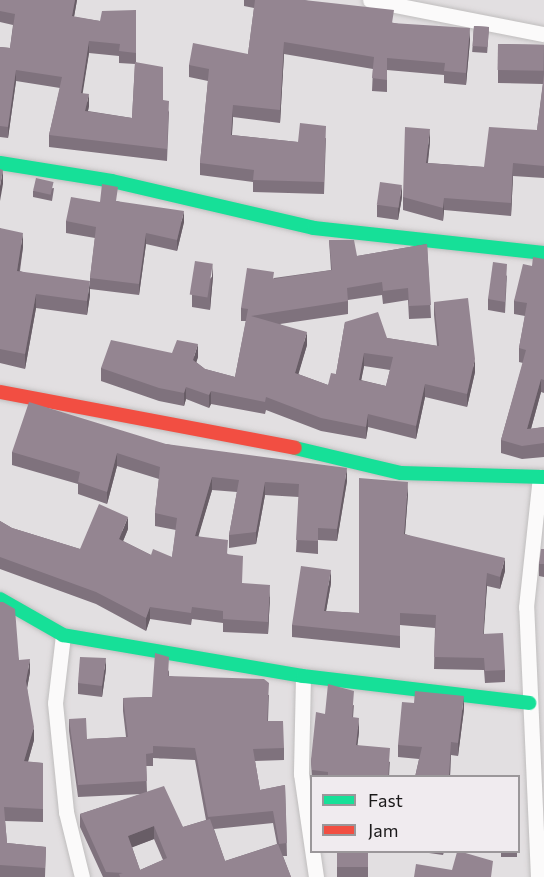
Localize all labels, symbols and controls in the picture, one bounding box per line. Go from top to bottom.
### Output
legend [310,775,520,853]
text: Fast [368,789,403,811]
text: Jam [368,819,398,841]

